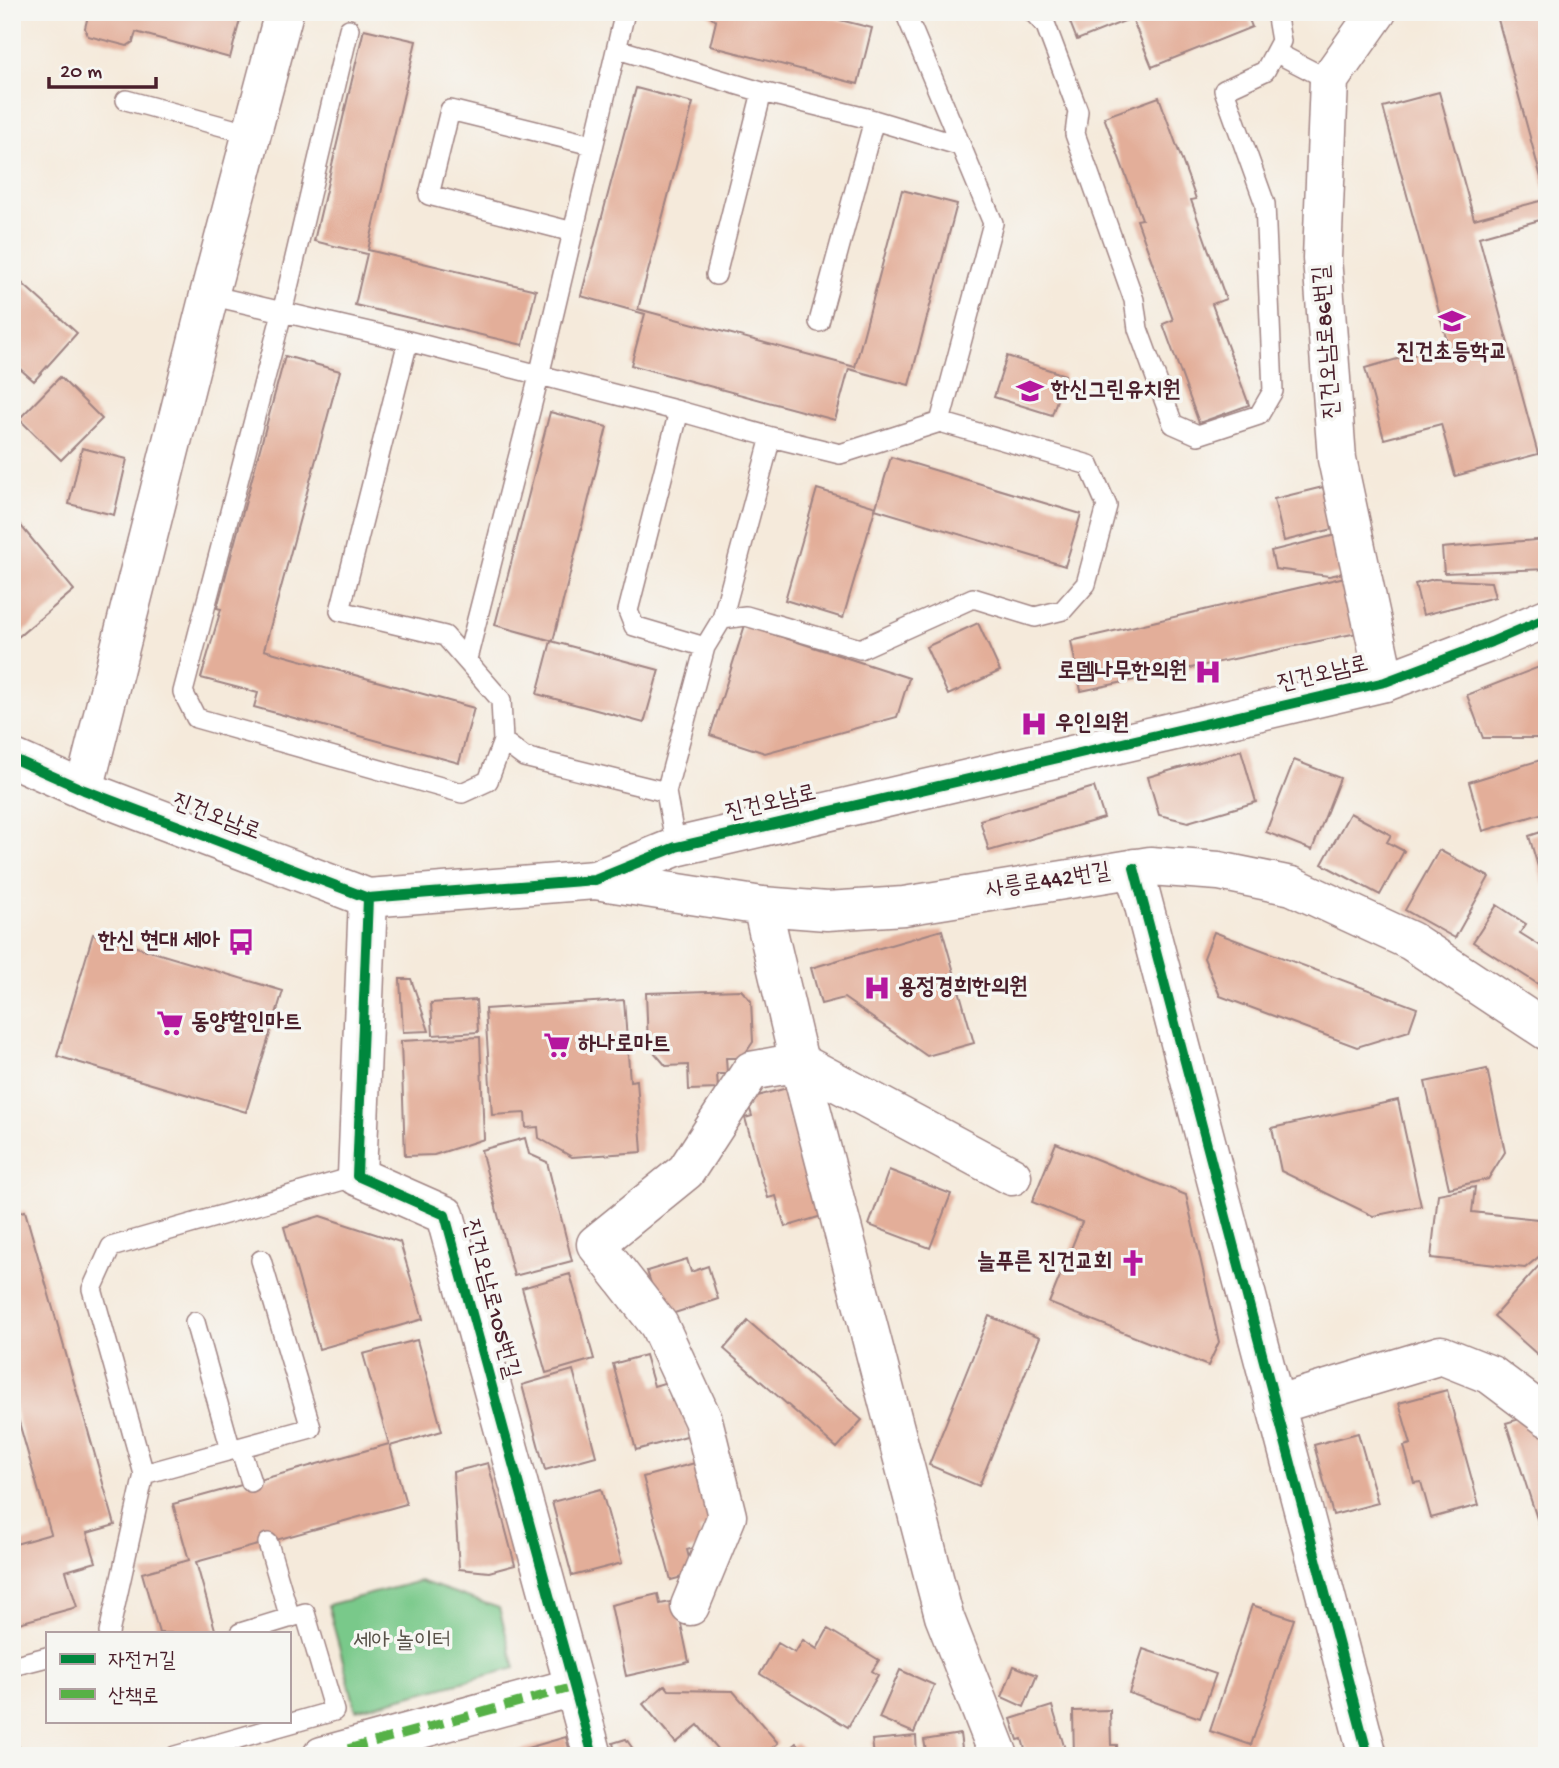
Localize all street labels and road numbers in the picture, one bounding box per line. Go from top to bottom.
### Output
street label: 진건오남로86번길 [1309,264,1347,420]
street label: 진건오남로 [1275,651,1371,699]
street label: 진건오남로 [723,780,819,828]
street label: 진건오남로 [168,789,264,847]
street label: 사릉로442번길 [984,859,1112,905]
street label: 진건오남로105번길 [456,1216,524,1382]

